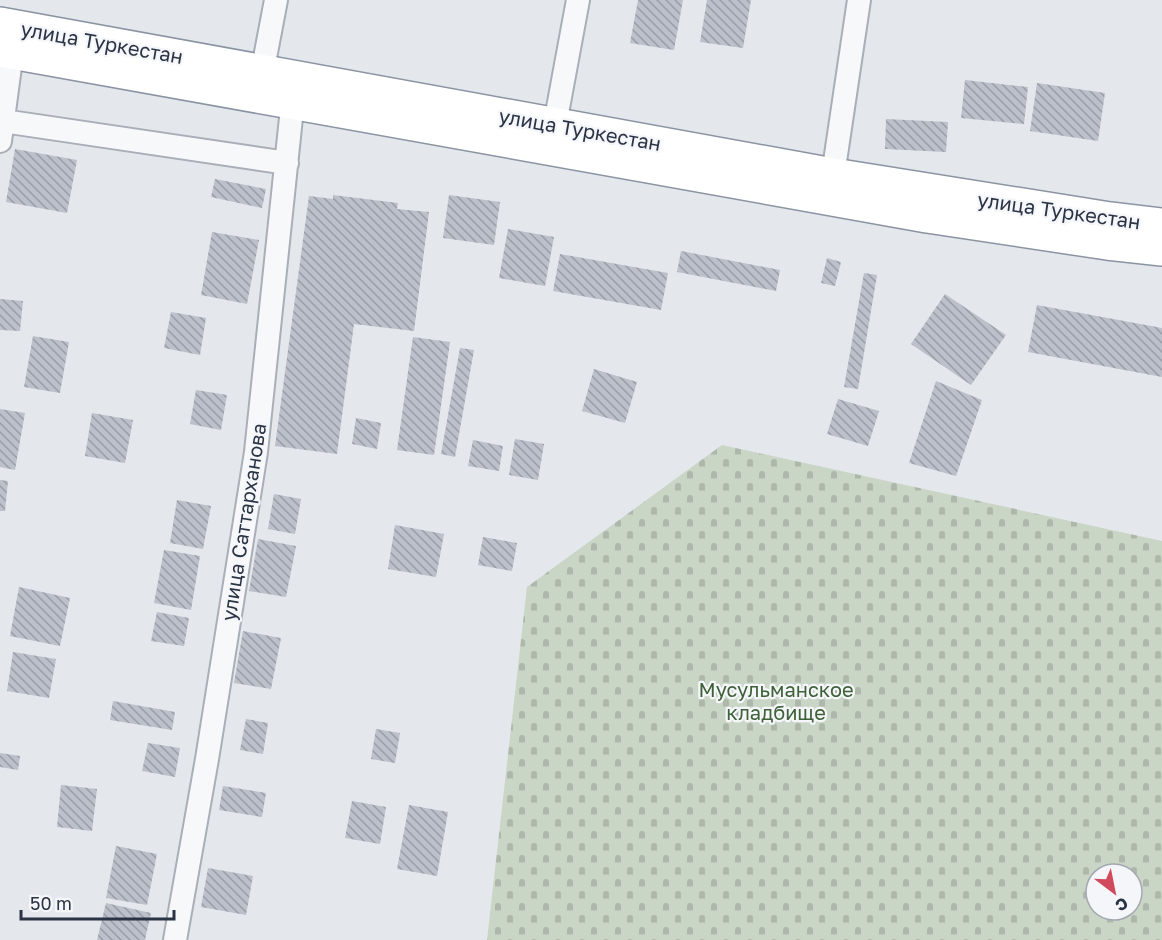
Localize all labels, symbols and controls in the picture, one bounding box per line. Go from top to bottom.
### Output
street label: улица Туркестан [19,16,185,68]
street label: улица Туркестан [497,103,663,155]
street label: улица Туркестан [976,187,1142,233]
street label: улица Саттарханова [215,421,271,623]
park label: Мусульманское кладбище [699,677,854,724]
north arrow [1084,862,1144,922]
scale bar [21,883,174,921]
text: 50 m [30,892,72,914]
text: С [1112,893,1132,916]

